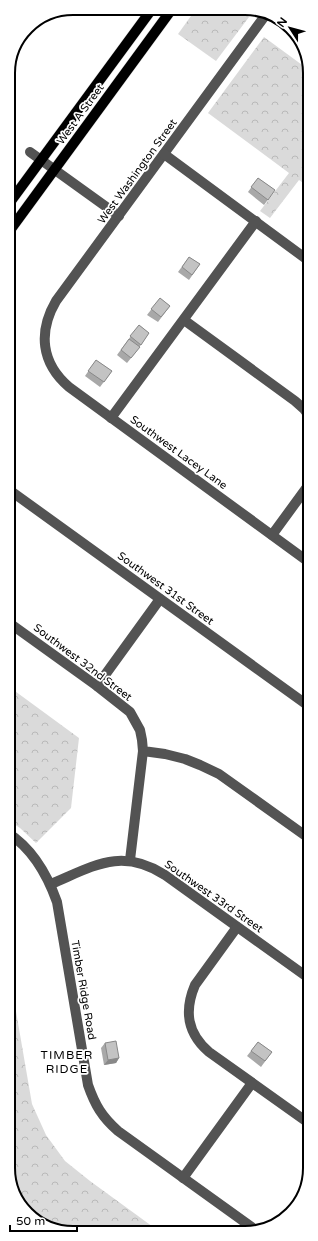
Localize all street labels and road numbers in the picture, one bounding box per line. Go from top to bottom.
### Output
street label: West A Street [54,81,107,147]
street label: West Washington Street [95,116,180,226]
street label: Southwest Lacey Lane [128,413,230,492]
street label: Southwest 31st Street [115,549,216,628]
street label: Southwest 32nd Street [31,621,134,704]
street label: Southwest 33rd Street [162,857,265,935]
street label: Timber Ridge Road [68,939,99,1041]

